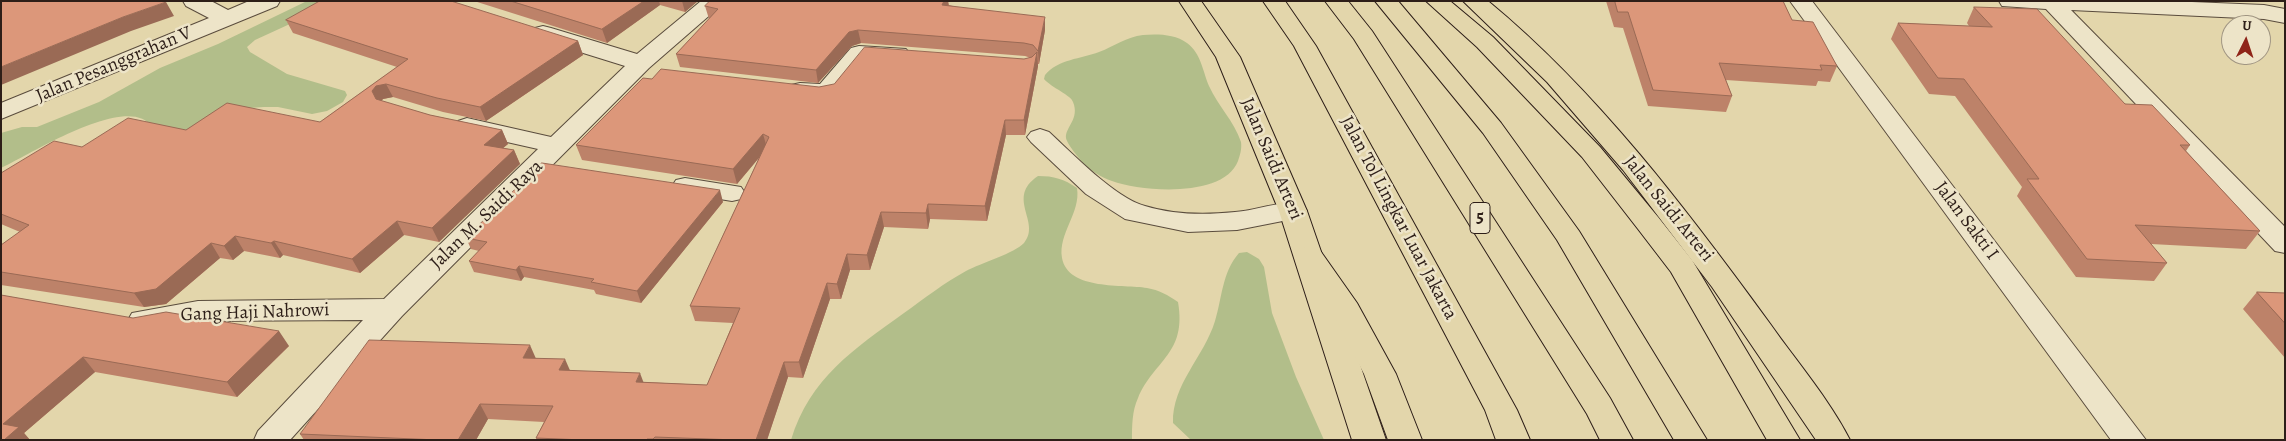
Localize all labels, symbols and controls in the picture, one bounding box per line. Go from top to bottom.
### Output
north arrow [2221,15,2271,65]
text: U [2242,16,2252,35]
street label: Jalan Pesanggrahan V [33,22,195,108]
street label: Jalan Saidi Arteri [1235,94,1307,224]
street label: Jalan Tol Lingkar Luar Jakarta [1334,112,1462,324]
street label: Jalan Saidi Arteri [1618,151,1718,267]
street label: Jalan M. Saidi Raya [426,155,548,275]
street label: Jalan Sakti I [1929,177,2003,265]
road number: 5 [1470,202,1490,234]
street label: Gang Haji Nahrowi [180,299,330,327]

